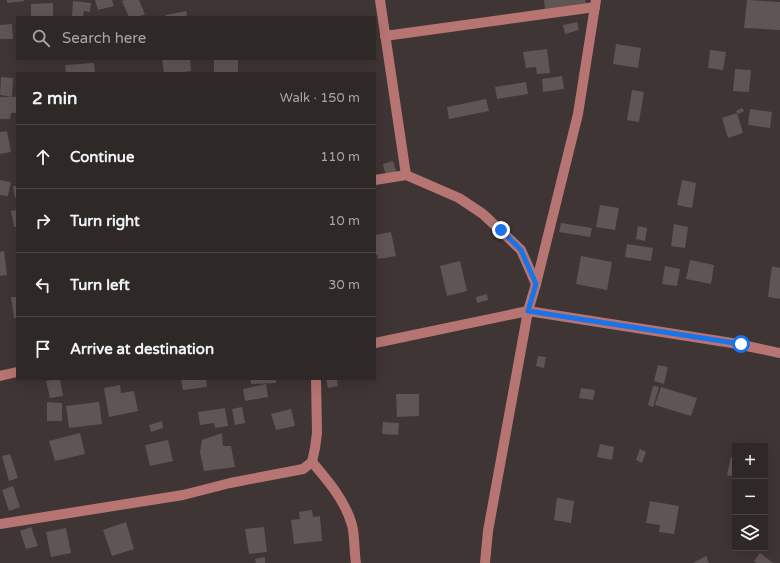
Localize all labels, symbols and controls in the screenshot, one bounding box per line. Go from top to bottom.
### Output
search box [16,16,376,60]
icon: search [30,27,52,49]
text: Search here [62,29,146,47]
text: 2 min [32,88,77,109]
text: Walk · 150 m [280,90,360,106]
icon: ahead [32,146,54,168]
text: Continue [70,148,134,166]
text: 110 m [320,149,360,165]
icon: right [32,210,54,232]
text: Turn right [70,212,140,230]
text: 10 m [328,213,360,229]
route end [492,221,510,239]
icon: left [32,274,54,296]
text: Turn left [70,276,130,294]
text: 30 m [328,277,360,293]
route start [732,335,750,353]
icon: arrive [32,338,54,360]
text: Arrive at destination [70,340,214,358]
map controls [732,443,768,551]
button: + [732,443,768,479]
button: − [732,479,768,515]
button: layers [732,515,768,551]

